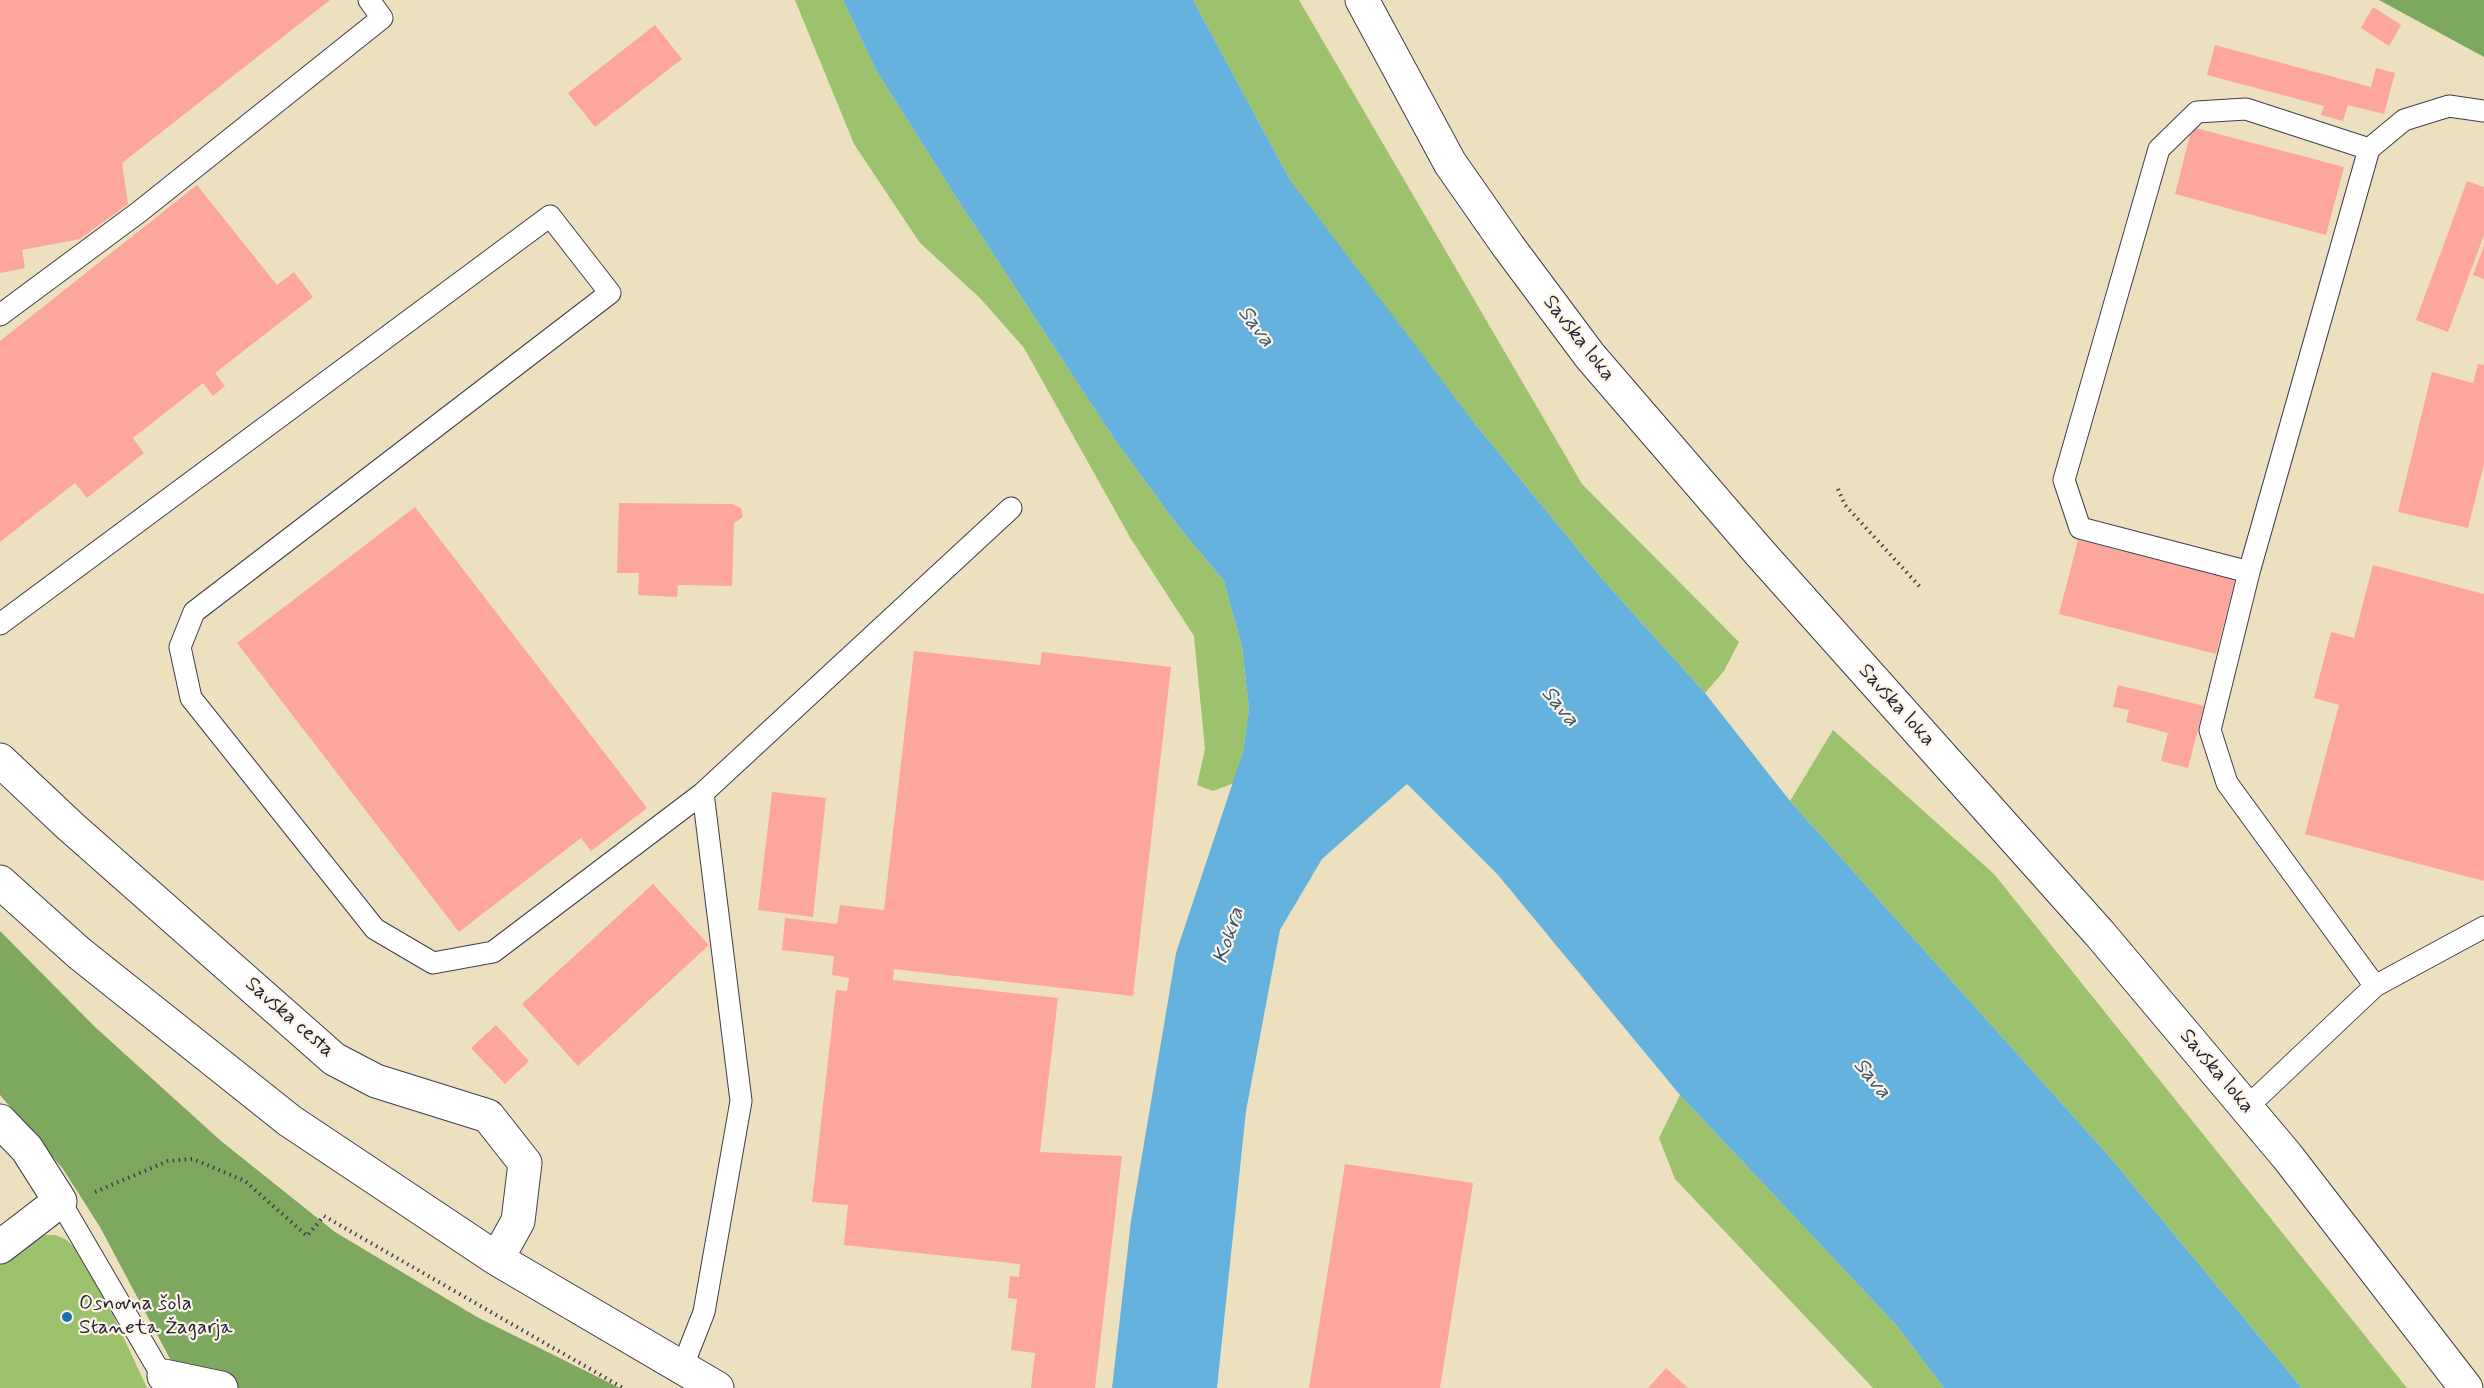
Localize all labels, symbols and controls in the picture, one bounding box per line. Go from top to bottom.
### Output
street label: Savska loka [1536,291,1620,387]
water label: Sava [1231,301,1279,353]
street label: Savska loka [1852,659,1940,753]
water label: Sava [1534,681,1584,733]
water label: Kokra [1209,904,1251,968]
street label: Savska cesta [239,972,339,1064]
street label: Savska loka [2173,1025,2259,1119]
water label: Sava [1846,1053,1896,1105]
place label: Osnovna šola Staneta Žagarja [79,1292,233,1342]
marker: Osnovna šola Staneta Žagarja [60,1310,74,1324]

